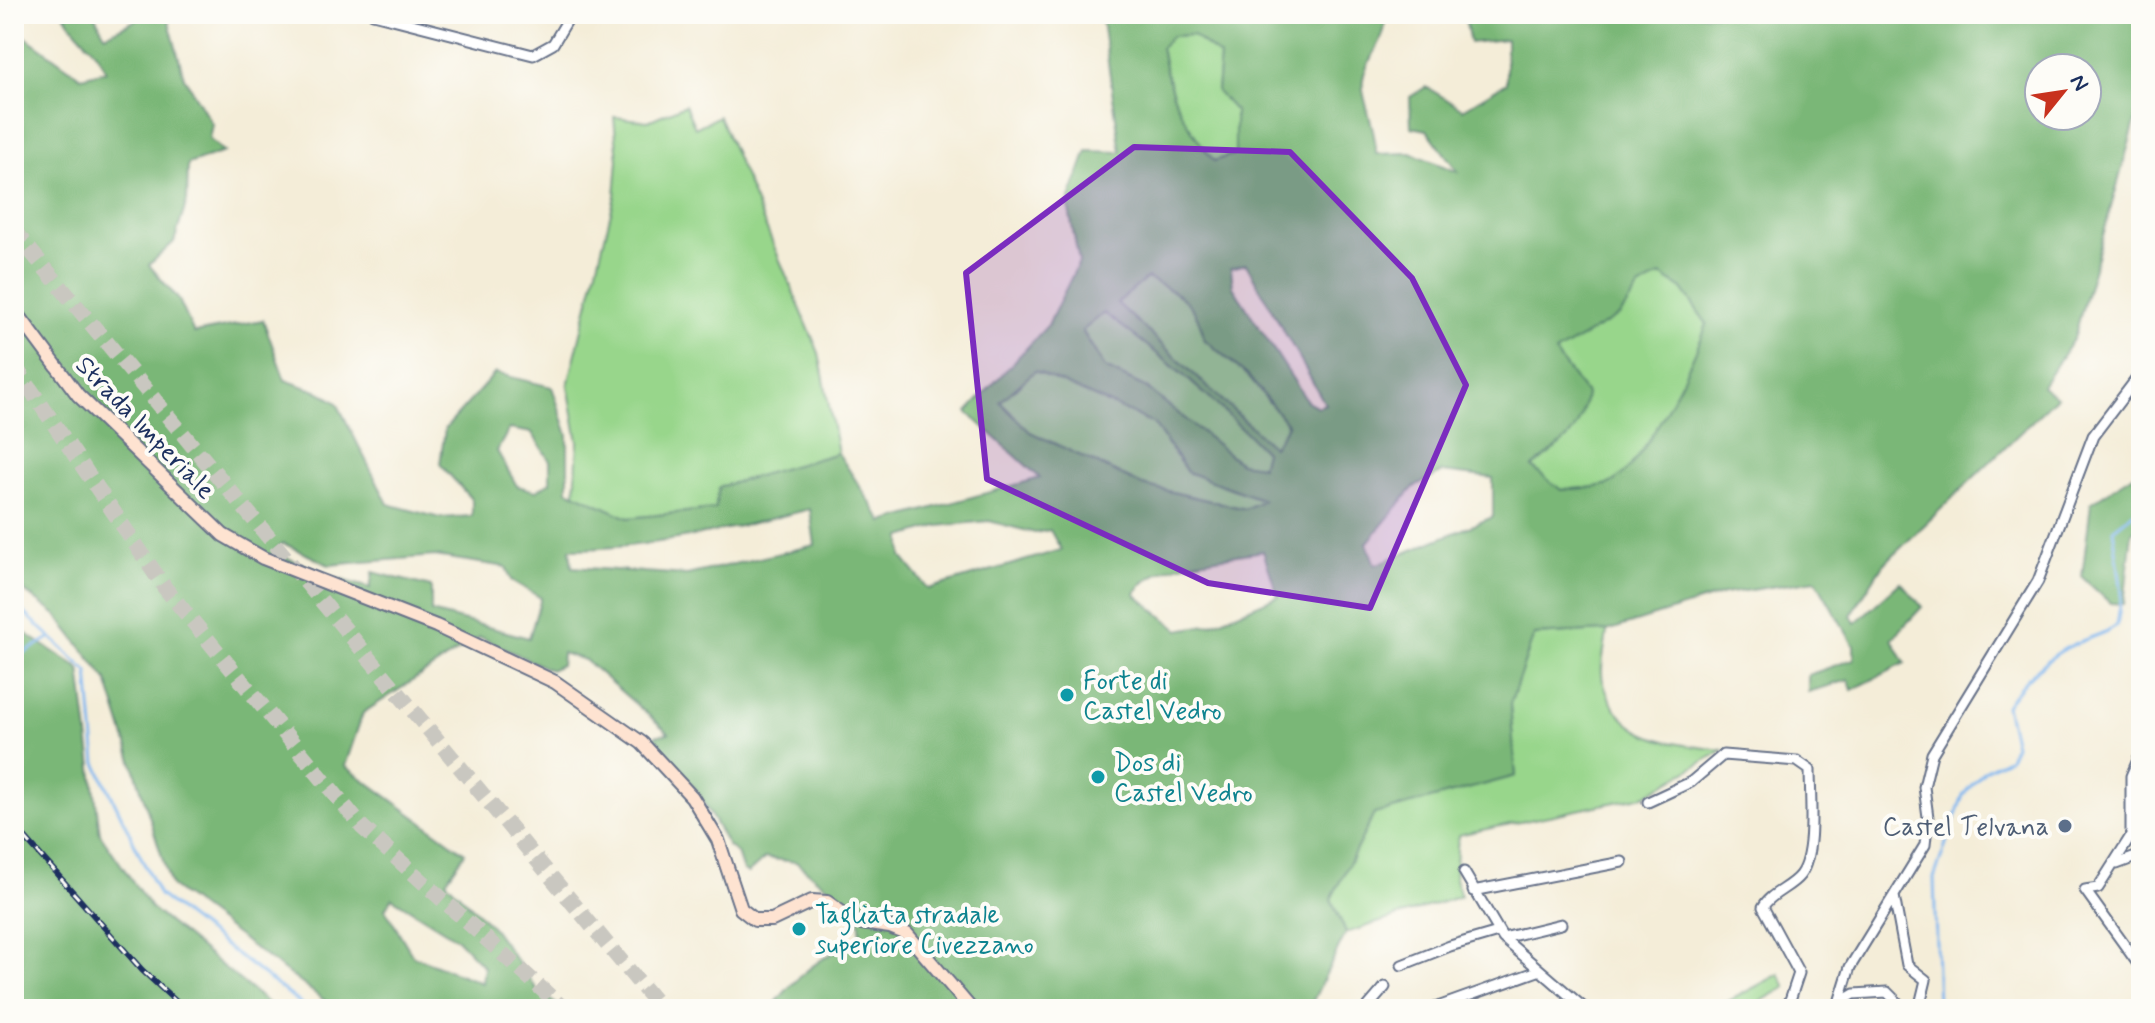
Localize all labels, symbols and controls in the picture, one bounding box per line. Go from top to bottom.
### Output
north arrow [2023,52,2103,132]
text: N [2063,70,2094,96]
street label: Strada Imperiale [67,349,222,508]
place label: Forte di Castel Vedro [1083,665,1222,729]
marker: Forte di Castel Vedro [1058,686,1076,704]
place label: Dos di Castel Vedro [1114,747,1253,811]
marker: Dos di Castel Vedro [1089,768,1107,786]
place label: Castel Telvana [1883,811,2049,845]
marker: Castel Telvana [2056,817,2074,835]
place label: Tagliata stradale superiore Civezzano [815,899,1034,963]
marker: Tagliata stradale superiore Civezzano [790,920,808,938]

